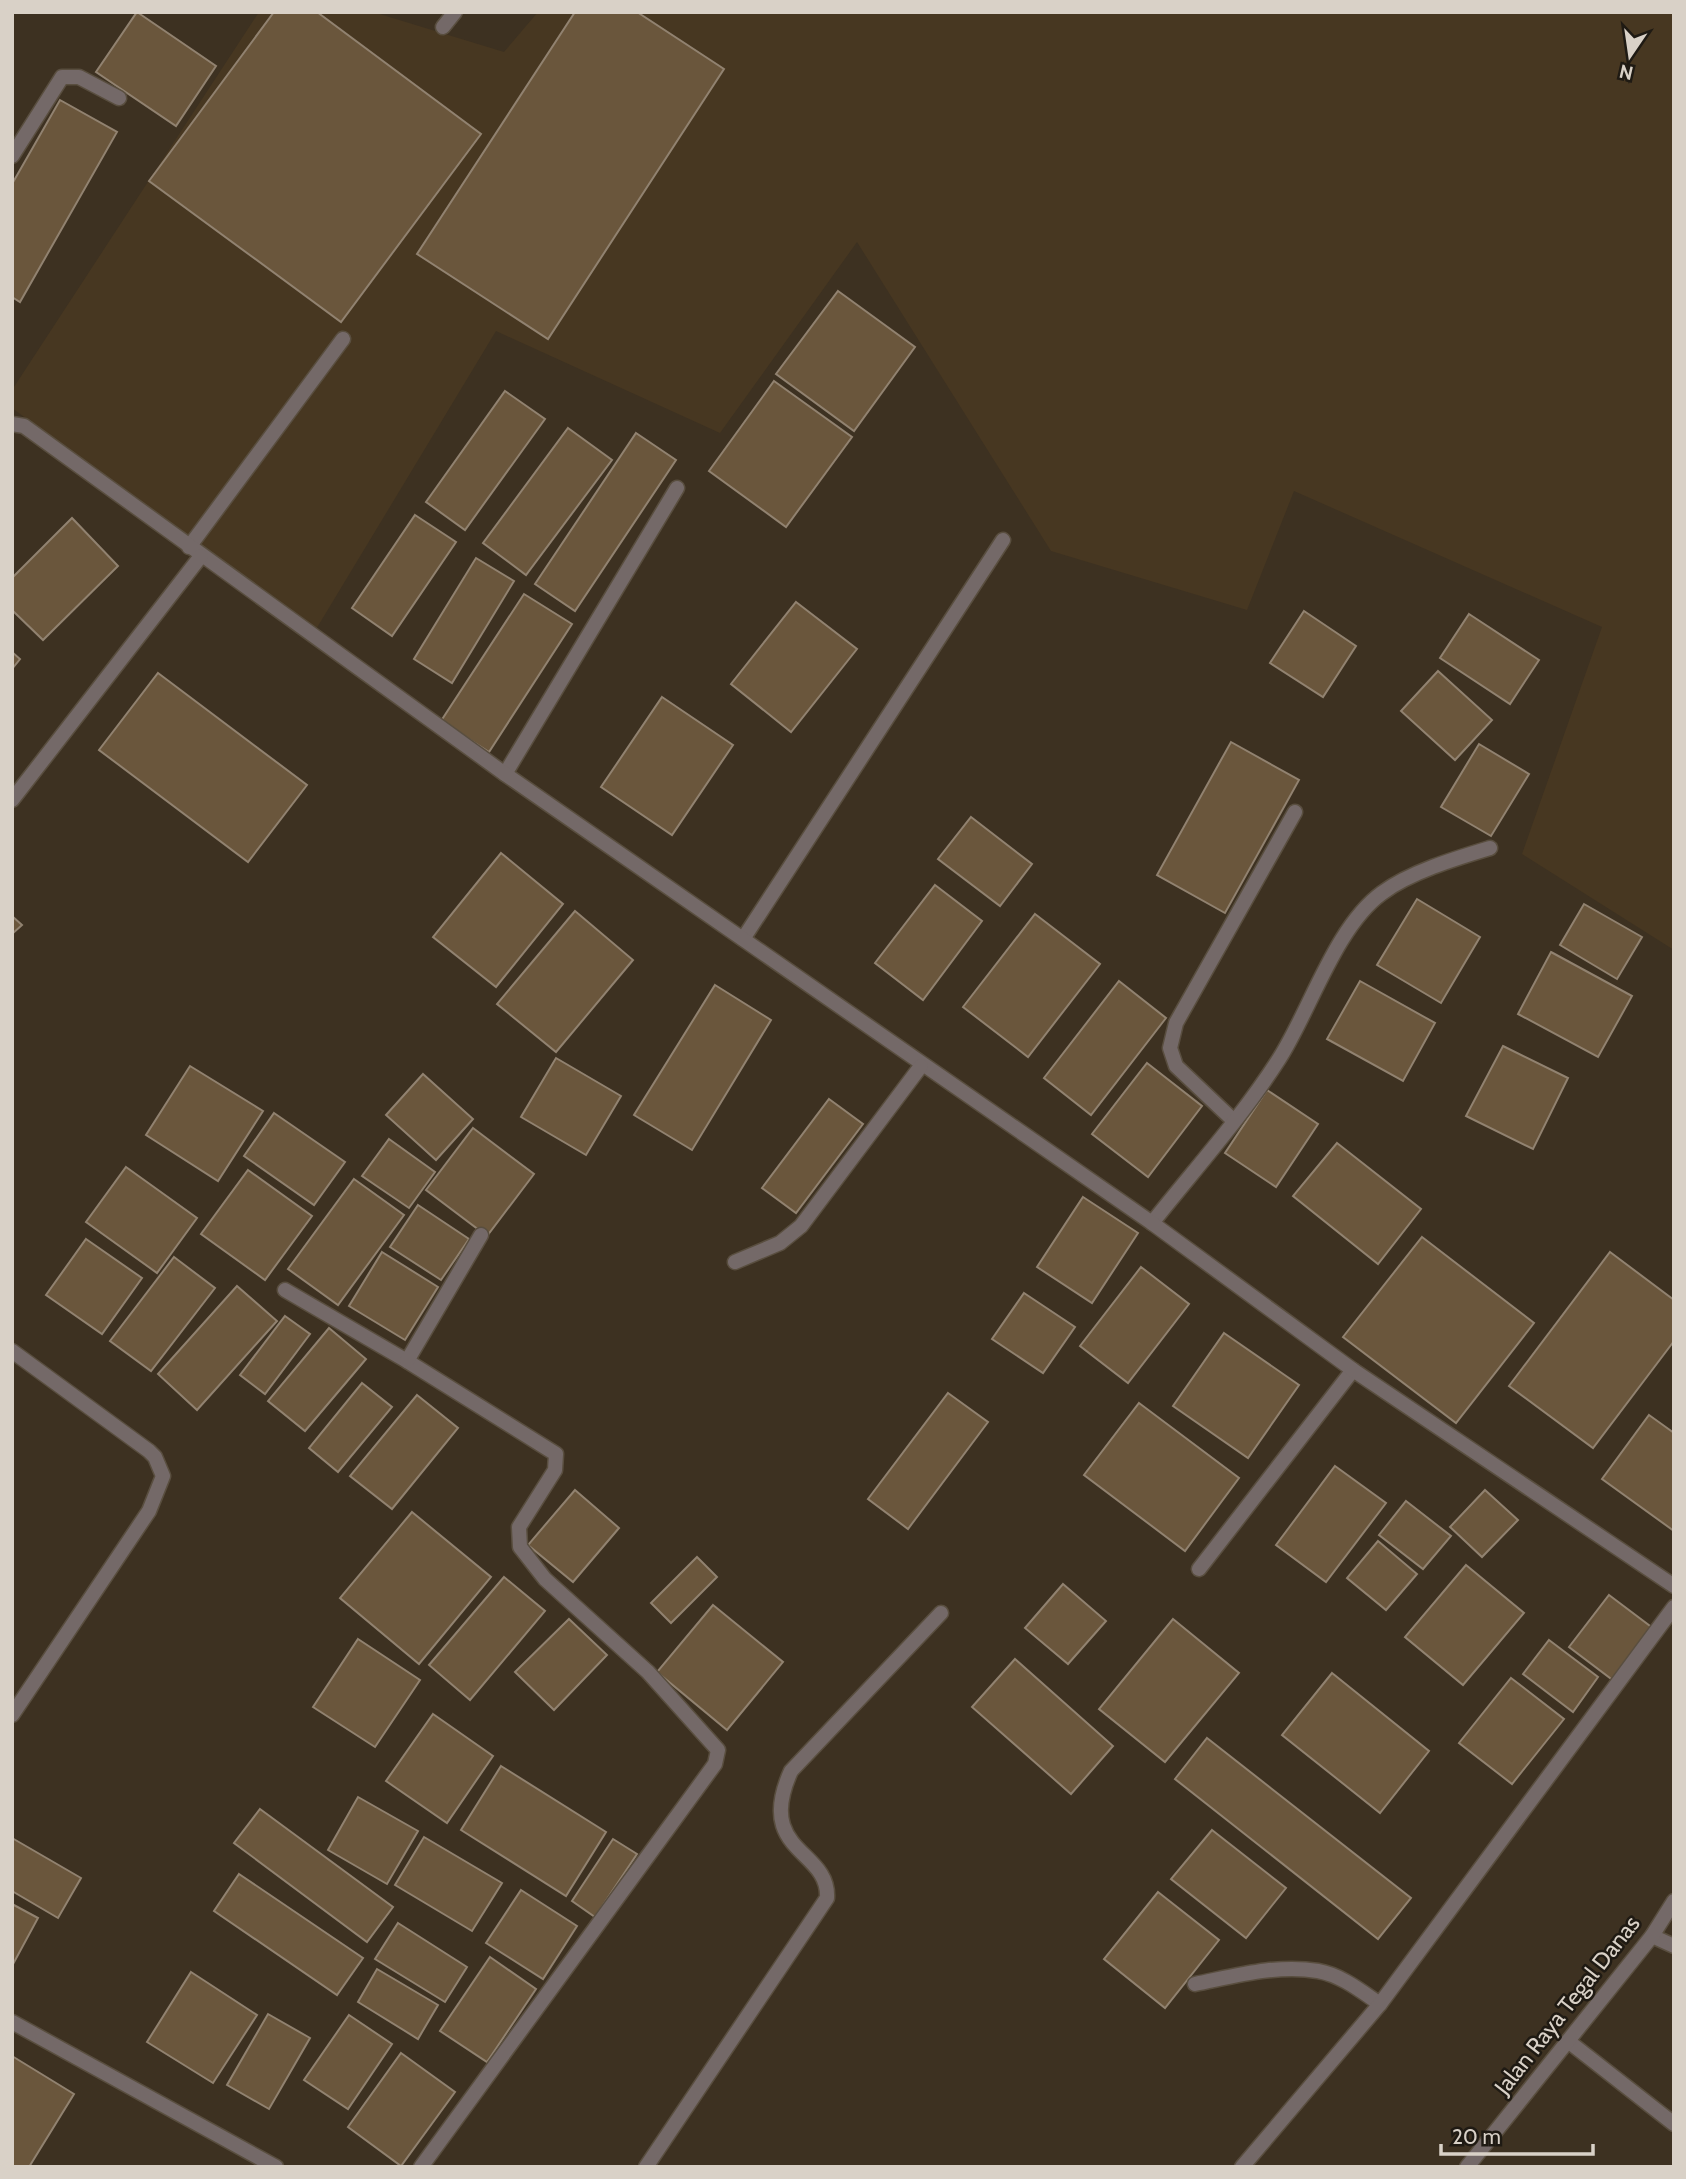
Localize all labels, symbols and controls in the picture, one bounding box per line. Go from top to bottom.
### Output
north arrow [1595,21,1665,91]
text: N [1617,59,1635,85]
street label: Jalan Raya Tegal Danas [1488,1910,1646,2101]
scale bar [1441,2112,1593,2156]
text: 20 m [1452,2124,1501,2149]

